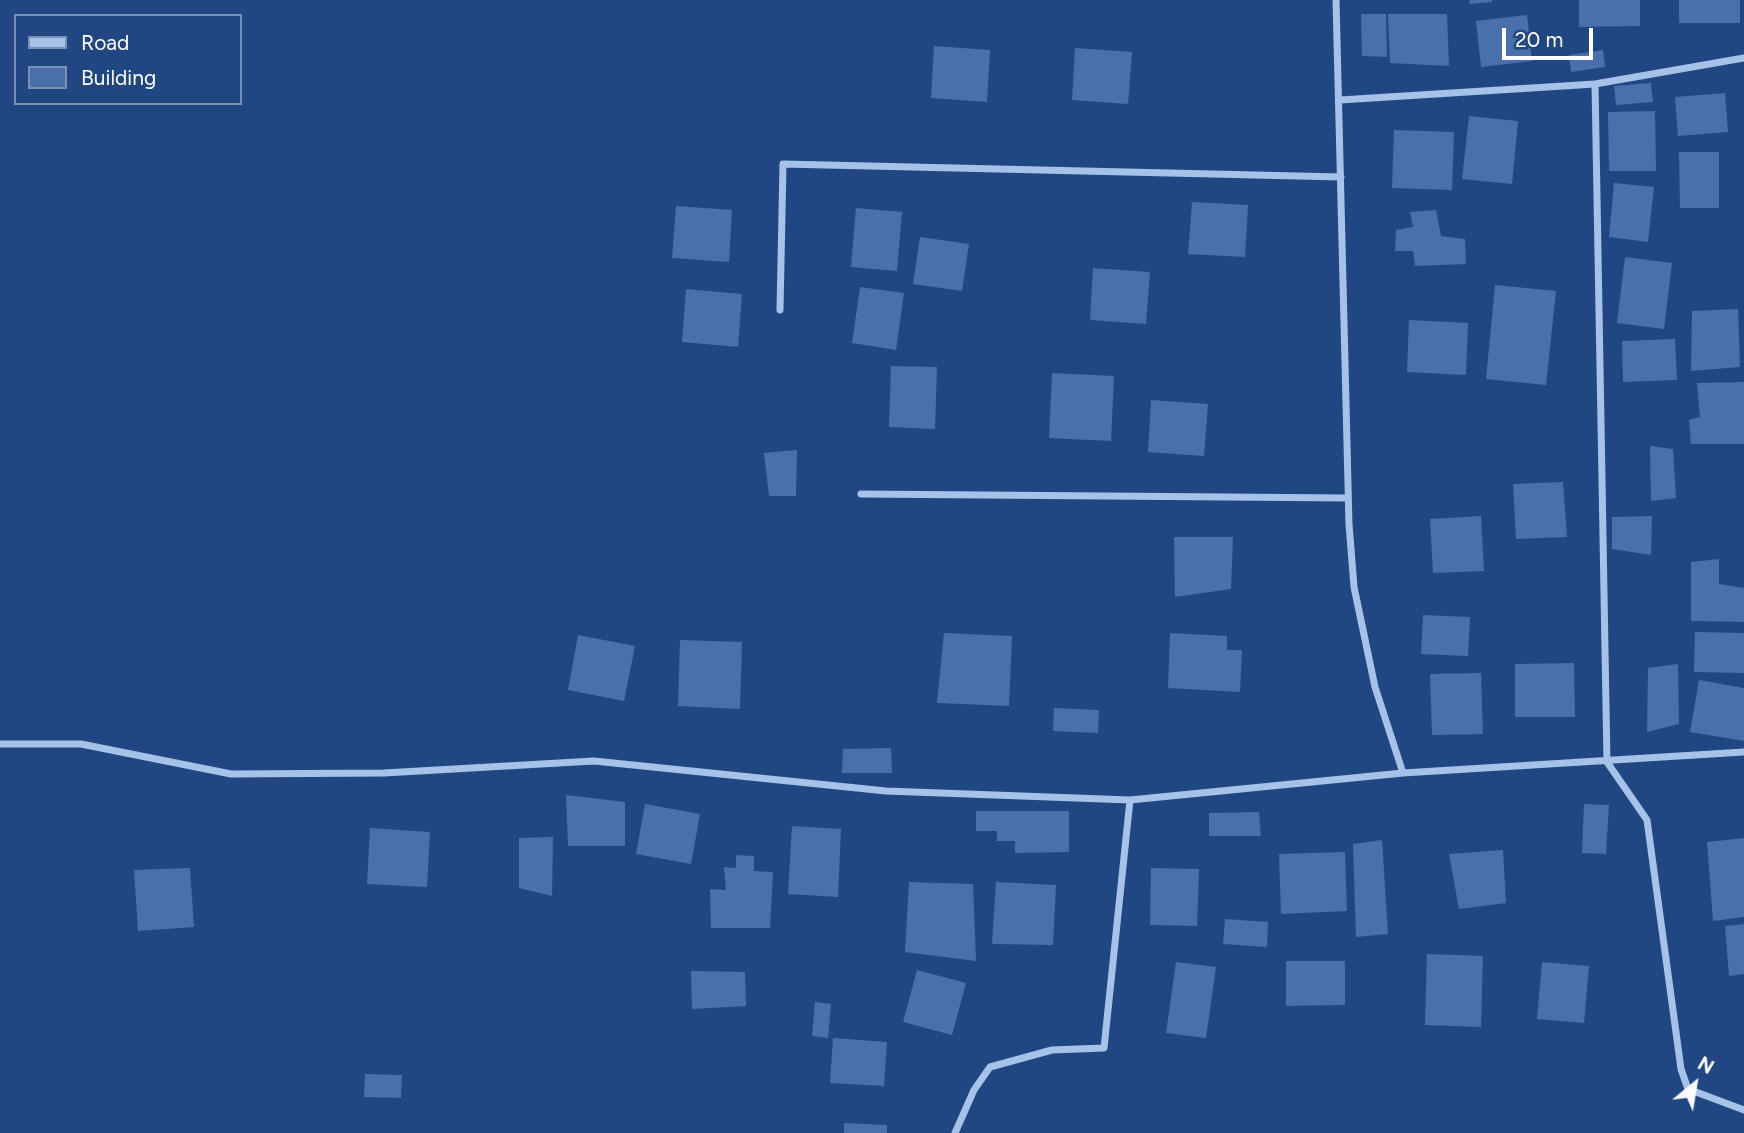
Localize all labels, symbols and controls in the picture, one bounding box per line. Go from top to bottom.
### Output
legend [14,14,242,105]
scale bar [1506,14,1597,58]
text: 20 m [1515,27,1563,52]
text: Road [81,30,129,55]
text: Building [81,65,156,90]
north arrow [1660,1049,1730,1119]
text: N [1694,1052,1718,1079]

